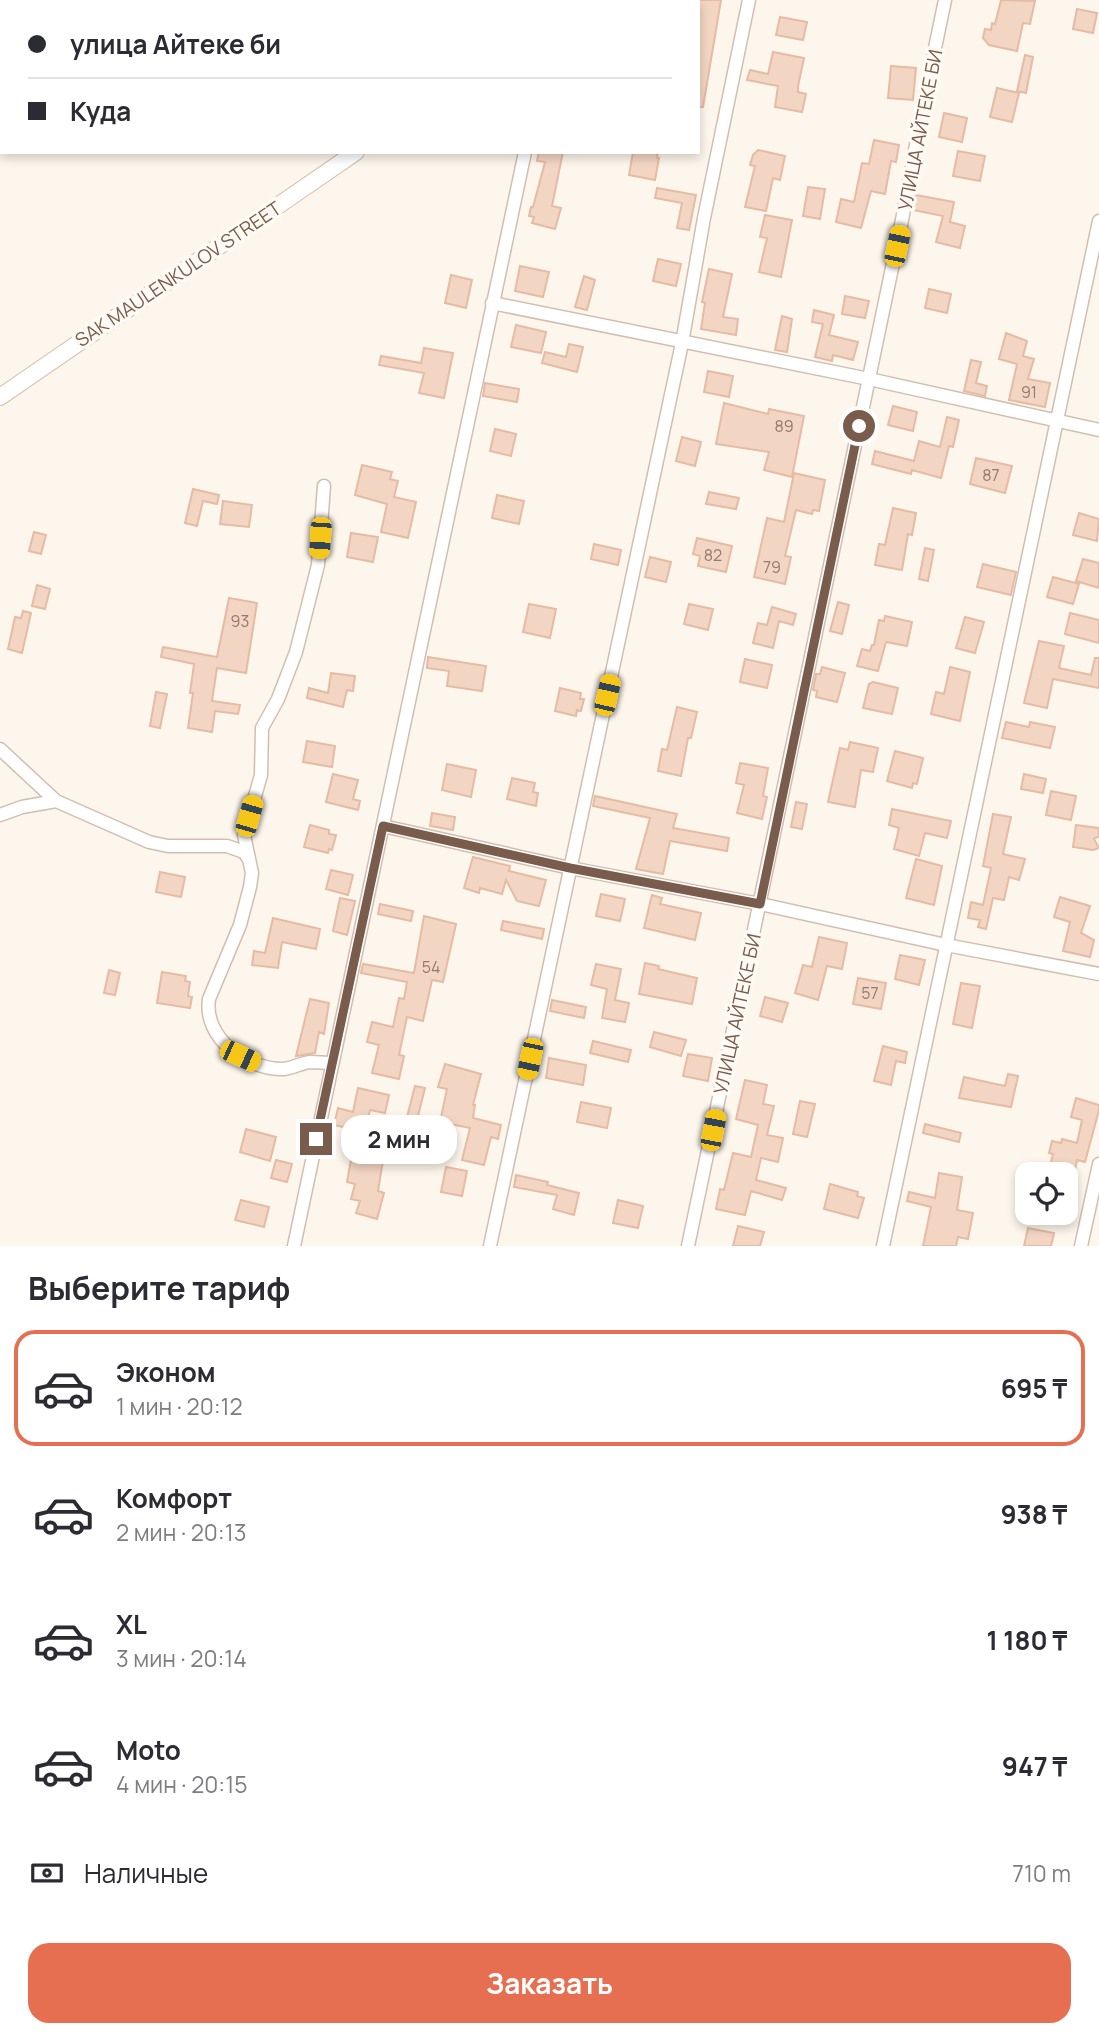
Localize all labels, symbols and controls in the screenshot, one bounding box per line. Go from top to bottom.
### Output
text: улица Айтеке би [70,26,281,62]
street label: УЛИЦА АЙТЕКЕ БИ [892,47,948,213]
text: Куда [70,93,131,129]
street label: SAK MAULENKULOV STREET [70,195,287,353]
car [883,223,912,269]
house number: 91 [1021,381,1037,403]
route start [843,410,875,442]
house number: 89 [774,415,794,437]
house number: 87 [982,464,1000,486]
car [309,516,332,560]
house number: 82 [704,544,722,566]
house number: 79 [763,556,781,578]
house number: 93 [231,610,249,632]
car [593,672,622,718]
car [234,793,265,839]
street label: УЛИЦА АЙТЕКЕ БИ [707,931,767,1097]
house number: 54 [422,956,440,978]
house number: 57 [861,982,879,1004]
car [516,1036,545,1082]
car [217,1038,264,1074]
car [699,1107,728,1153]
callout: 2 мин [340,1114,456,1164]
route end [300,1123,332,1155]
text: 2 мин [367,1123,431,1155]
map controls [1015,1162,1078,1225]
button: locate [1015,1162,1078,1225]
text: Выберите тариф [28,1266,290,1310]
text: Эконом [116,1354,216,1390]
icon: car [32,1357,95,1420]
text: 695 ₸ [1001,1370,1067,1406]
text: 1 мин · 20:12 [116,1390,243,1422]
text: Комфорт [116,1480,232,1516]
icon: car [32,1483,95,1546]
text: 938 ₸ [1000,1496,1067,1532]
text: 2 мин · 20:13 [116,1516,246,1548]
text: XL [116,1606,147,1642]
icon: car [32,1609,95,1672]
text: 1 180 ₸ [987,1622,1067,1658]
text: 3 мин · 20:14 [116,1642,247,1674]
text: Moto [116,1732,181,1768]
icon: car [32,1735,95,1798]
text: 947 ₸ [1002,1748,1067,1784]
text: 4 мин · 20:15 [116,1768,247,1800]
icon: cash [28,1854,66,1892]
text: Наличные [84,1855,208,1891]
text: 710 m [1012,1857,1071,1889]
button: Заказать [28,1943,1071,2023]

